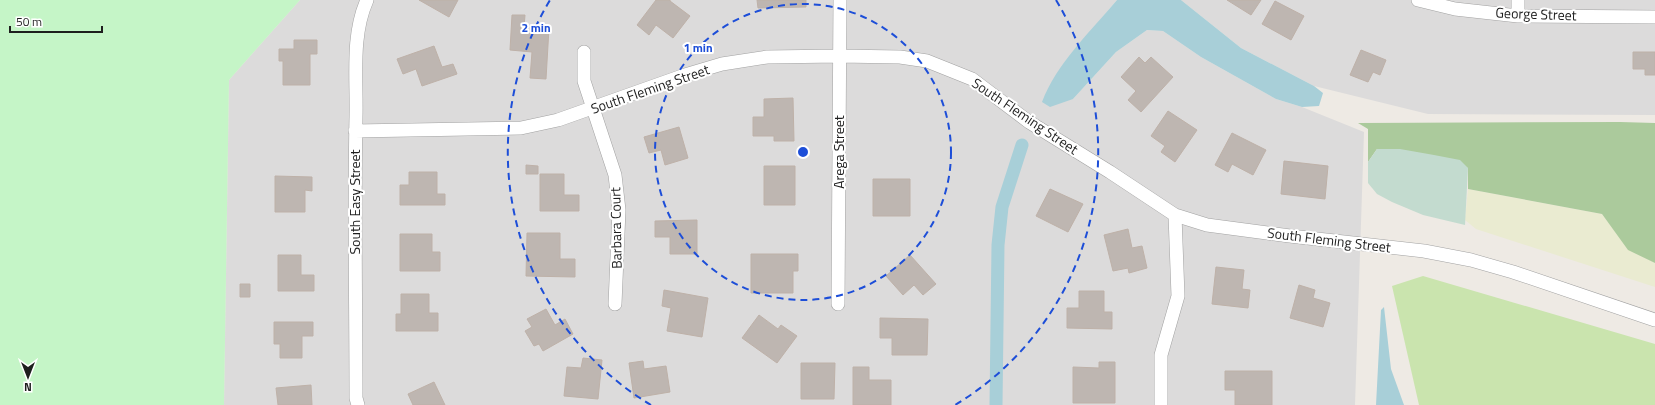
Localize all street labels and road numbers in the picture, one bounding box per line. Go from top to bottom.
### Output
street label: George Street [1495,2,1577,25]
street label: South Fleming Street [588,58,712,119]
street label: South Fleming Street [968,72,1083,159]
street label: Arega Street [828,115,849,189]
street label: South Easy Street [344,149,365,255]
street label: Barbara Court [604,187,627,269]
street label: South Fleming Street [1266,222,1392,258]

